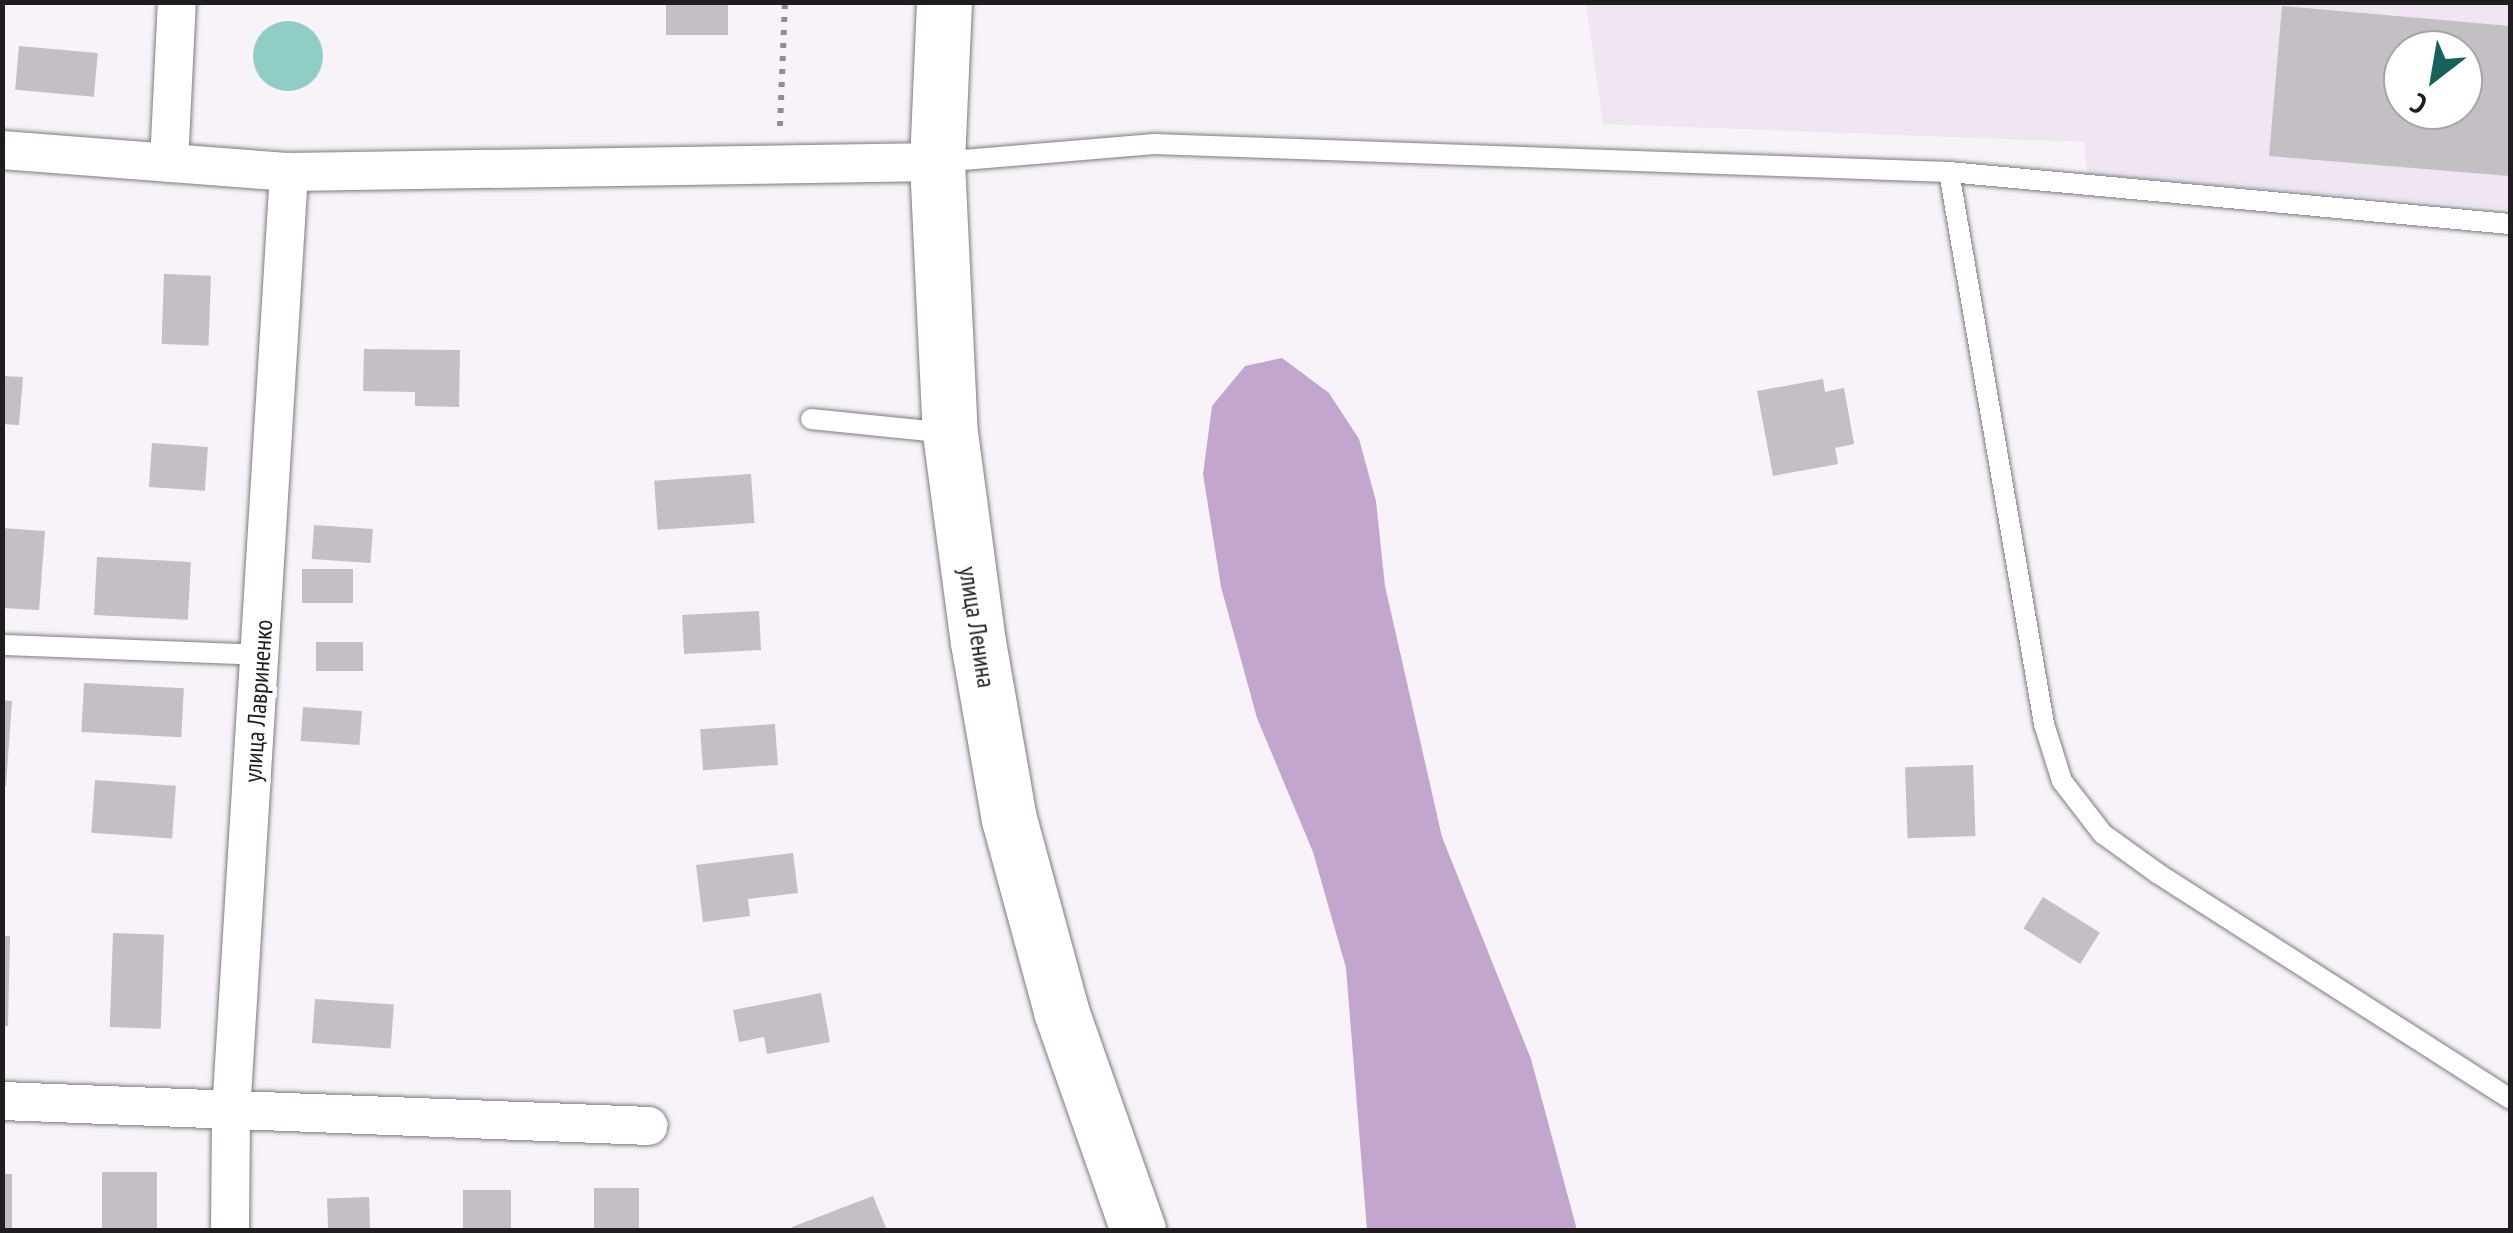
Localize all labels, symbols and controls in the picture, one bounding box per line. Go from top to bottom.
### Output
north arrow [2383,30,2483,130]
text: С [2403,85,2433,124]
street label: улица Ленина [953,564,1001,690]
street label: улица Лавриненко [237,618,279,784]

